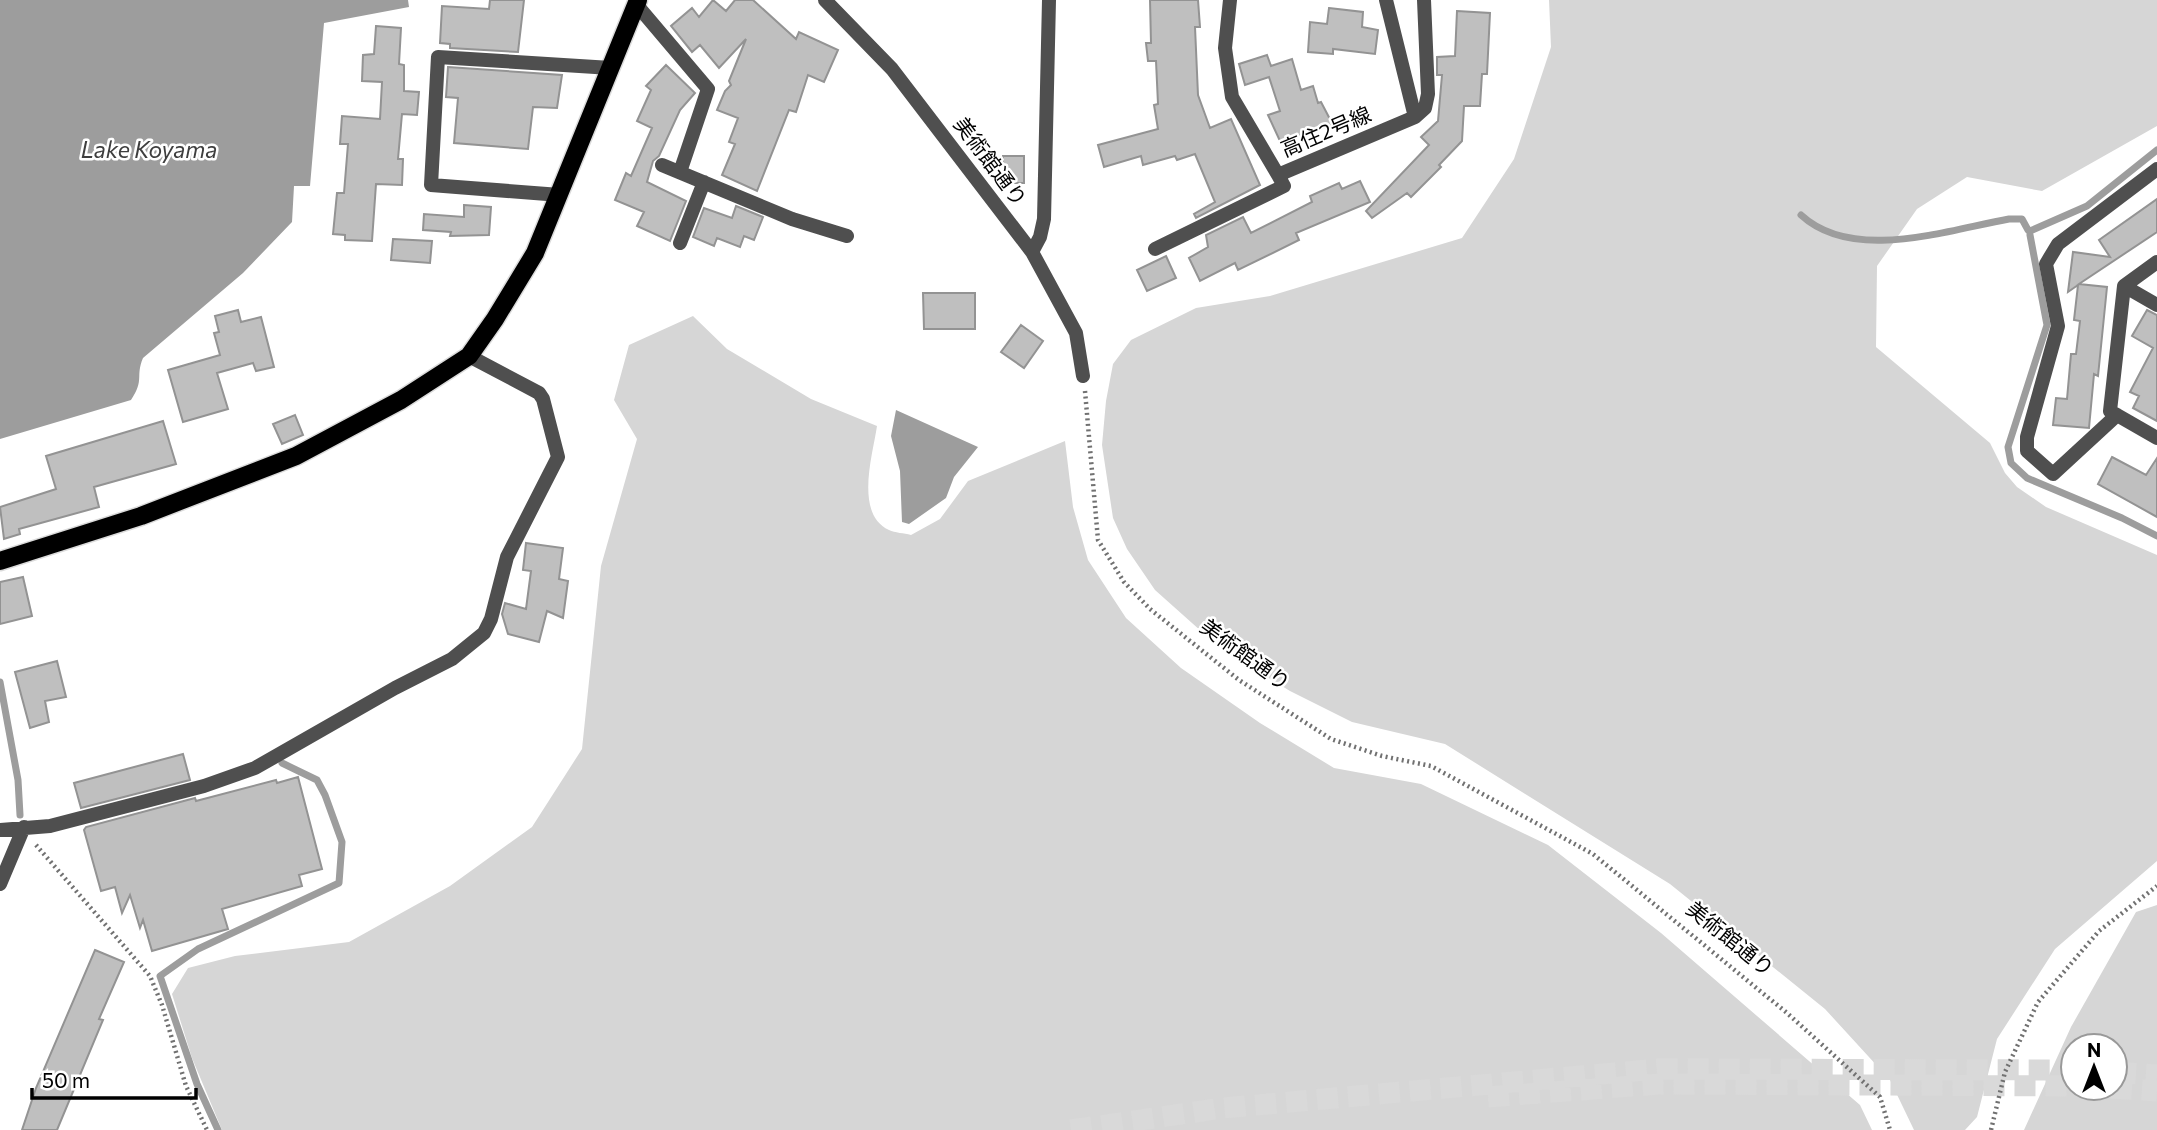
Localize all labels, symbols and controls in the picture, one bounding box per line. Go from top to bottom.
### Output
street label: 高住2号線 [1277,100,1374,161]
street label: 美術館通り [950,112,1033,211]
water label: Lake Koyama [81,135,217,163]
street label: 美術館通り [1196,613,1296,695]
street label: 美術館通り [1682,895,1780,981]
north arrow [2059,1032,2129,1102]
text: N [2087,1038,2101,1061]
scale bar [32,1056,196,1100]
text: 50 m [42,1067,90,1092]

